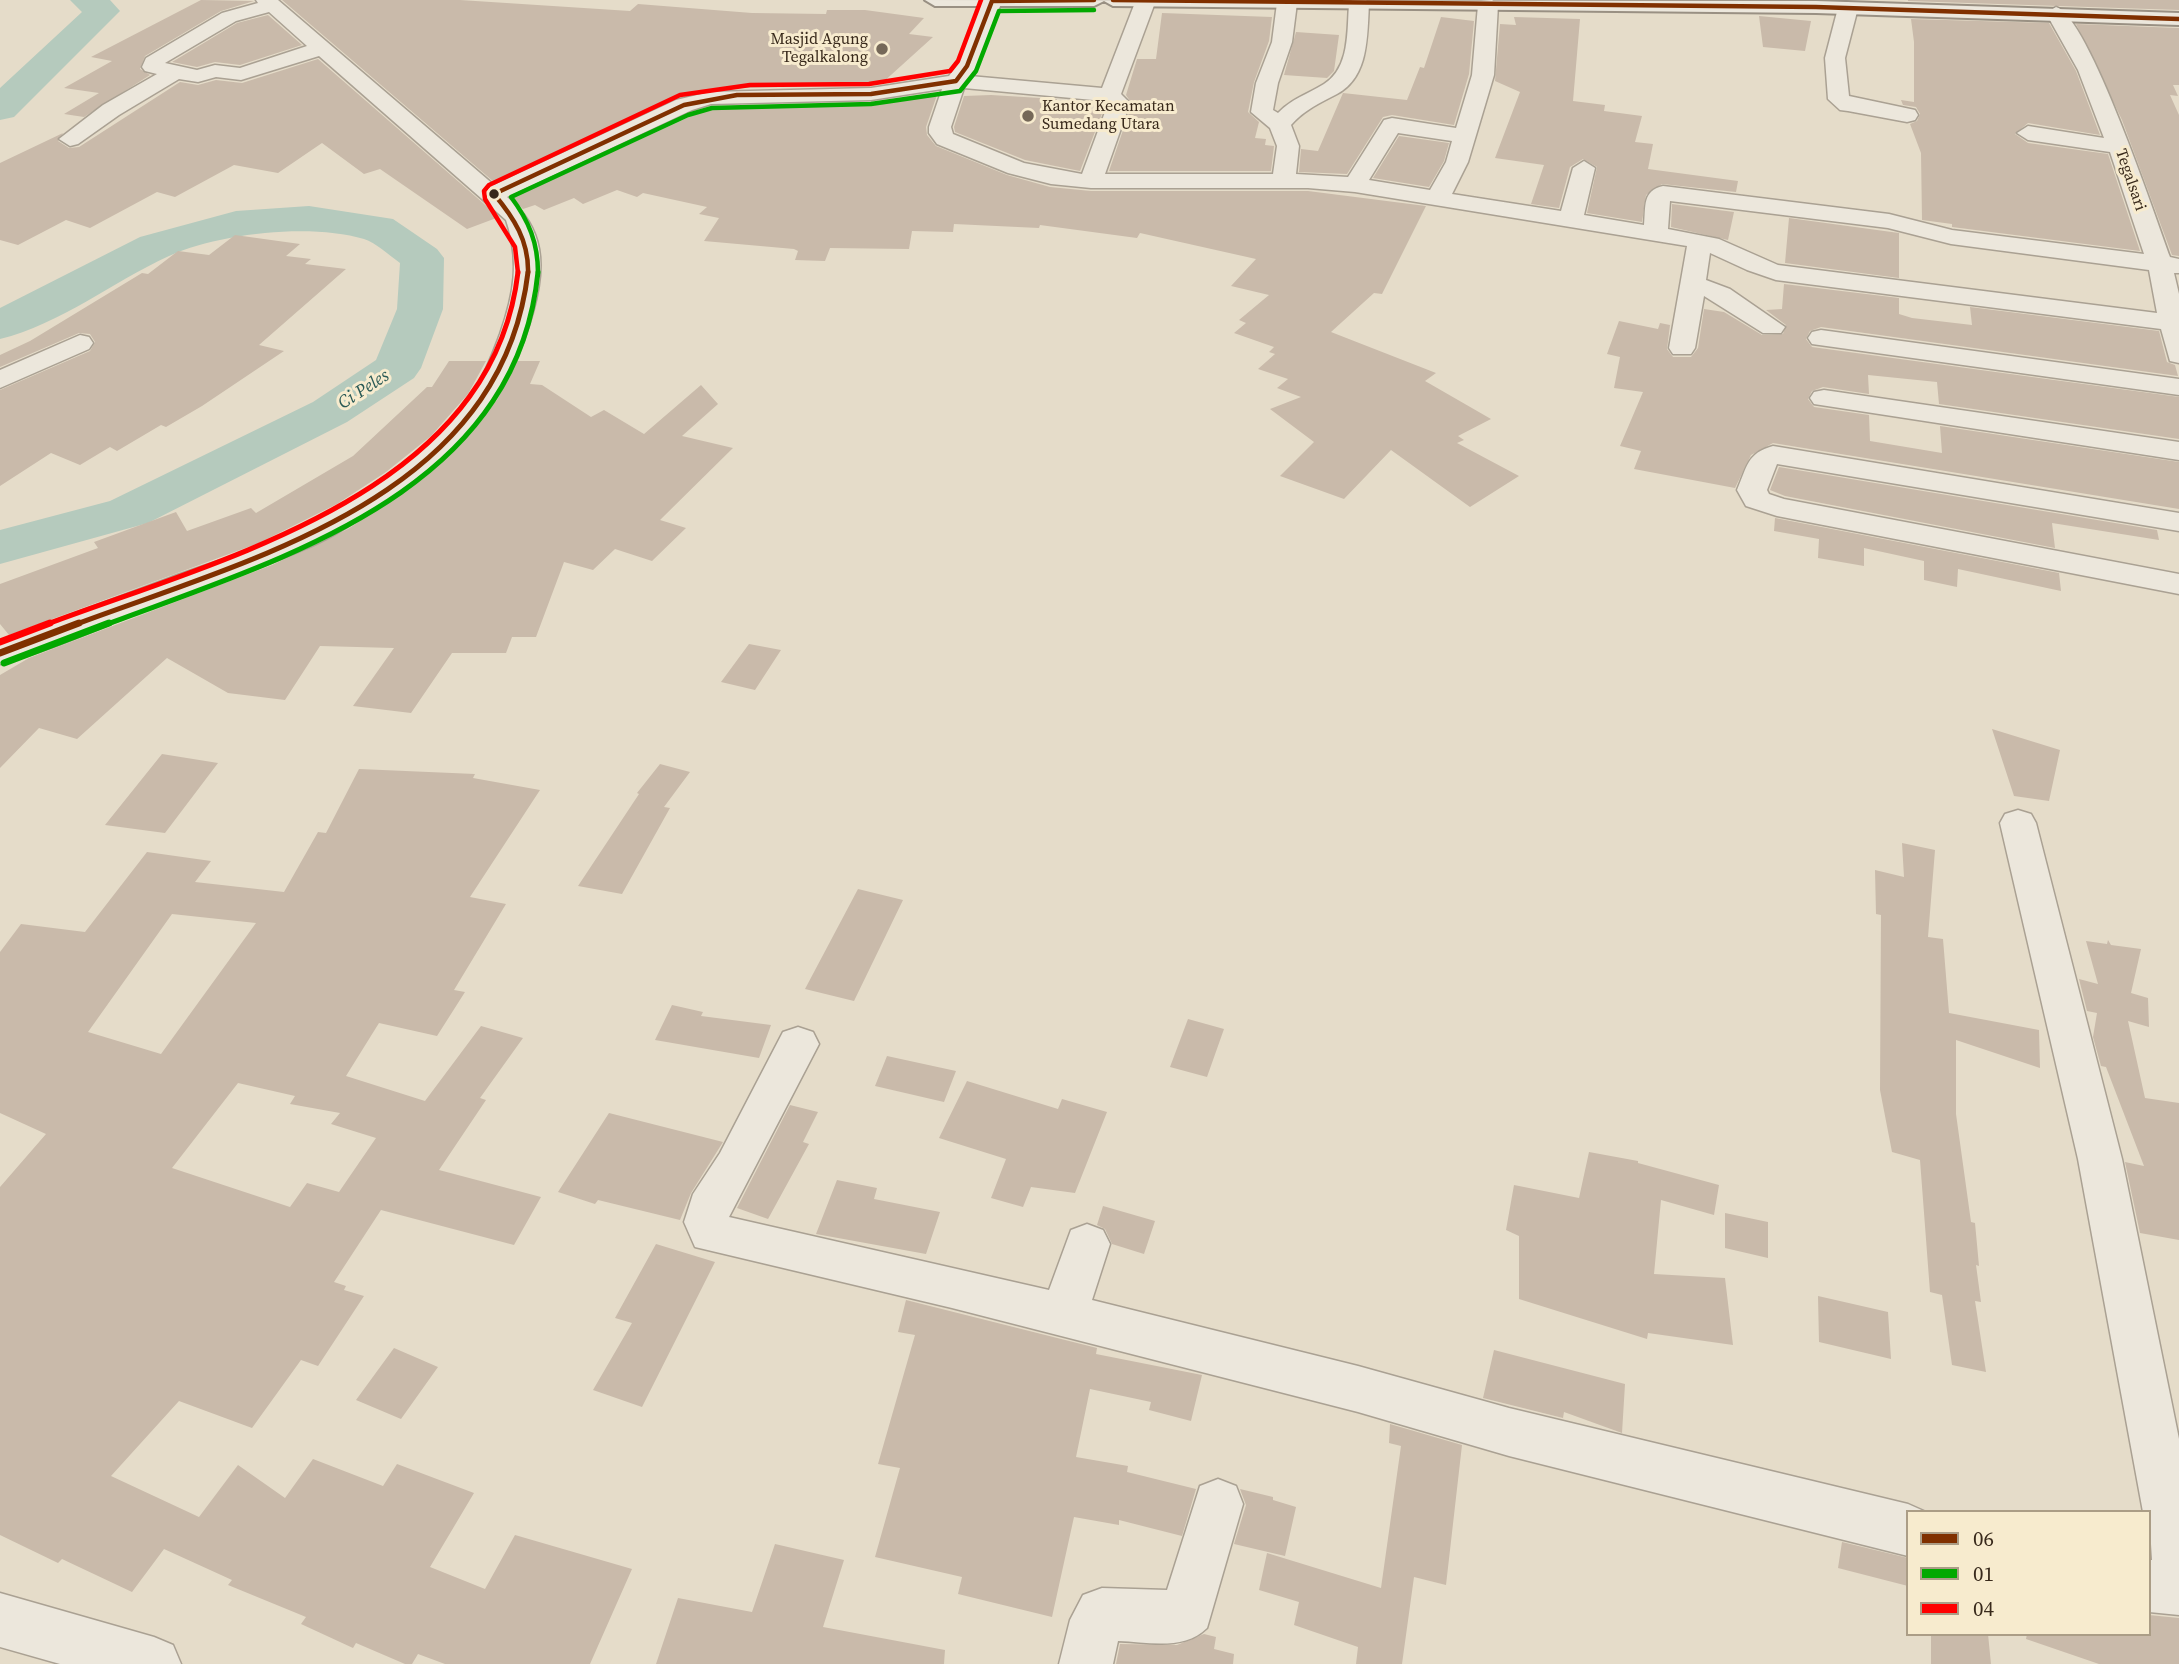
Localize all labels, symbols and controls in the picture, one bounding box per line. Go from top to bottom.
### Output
place label: Masjid Agung Tegalkalong [771,30,868,68]
marker: Masjid Agung Tegalkalong [874,41,890,57]
place label: Kantor Kecamatan Sumedang Utara [1042,97,1175,135]
marker: Kantor Kecamatan Sumedang Utara [1020,108,1036,124]
street label: Tegalsari [2110,147,2150,213]
unlabelled marker [487,187,501,201]
water label: Ci Peles [334,366,394,414]
legend [1906,1510,2151,1636]
text: 06 [1973,1524,1994,1553]
text: 01 [1973,1559,1994,1588]
text: 04 [1973,1594,1994,1623]

